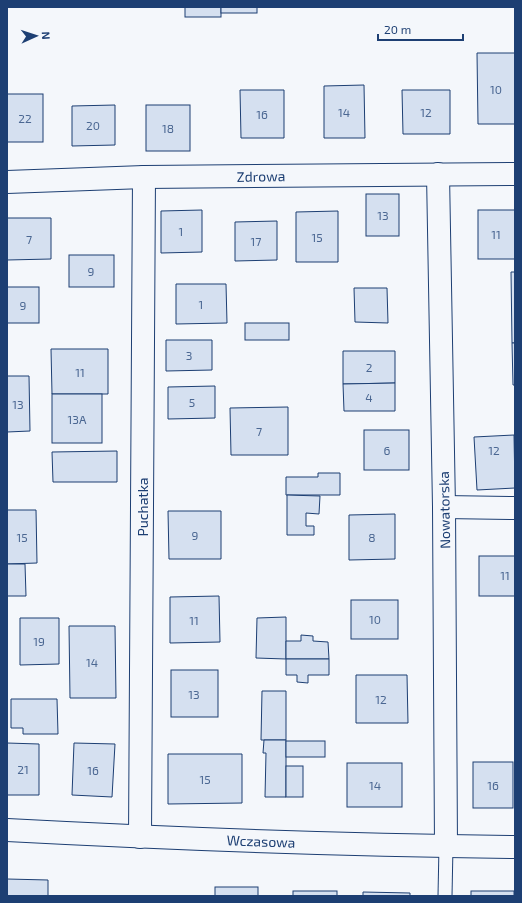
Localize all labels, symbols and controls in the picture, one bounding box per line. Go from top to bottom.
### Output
north arrow [16,16,56,56]
scale bar [378,16,463,42]
text: 20 m [384,22,411,36]
text: N [40,31,53,40]
house number: 10 [490,82,502,96]
house number: 14 [338,105,350,119]
house number: 12 [420,105,432,119]
house number: 16 [256,107,268,121]
house number: 22 [18,111,32,125]
house number: 20 [86,118,100,132]
house number: 18 [162,121,174,135]
street label: Zdrowa [237,167,285,185]
house number: 13 [377,208,389,222]
house number: 1 [179,224,183,238]
house number: 11 [491,227,501,241]
house number: 15 [311,230,323,244]
house number: 7 [26,232,32,246]
house number: 17 [251,234,261,248]
house number: 9 [88,264,95,278]
house number: 1 [199,297,203,311]
house number: 9 [20,298,27,312]
house number: 3 [186,348,192,362]
house number: 2 [366,360,373,374]
house number: 11 [75,365,85,379]
house number: 4 [365,390,373,404]
house number: 5 [189,395,195,409]
house number: 13 [12,397,24,411]
house number: 13A [68,412,87,426]
house number: 7 [256,424,262,438]
house number: 6 [384,443,391,457]
house number: 12 [488,443,500,457]
street label: Nowatorska [435,471,453,549]
street label: Puchatka [134,477,151,537]
house number: 9 [192,528,199,542]
house number: 15 [16,530,28,544]
house number: 8 [368,530,376,544]
house number: 11 [500,568,510,582]
house number: 10 [369,612,381,626]
house number: 11 [189,613,199,627]
house number: 19 [33,634,45,648]
house number: 14 [86,655,98,669]
house number: 13 [188,687,200,701]
house number: 12 [375,692,387,706]
house number: 21 [17,762,29,776]
house number: 16 [87,763,99,777]
house number: 15 [199,772,211,786]
house number: 14 [369,778,381,792]
house number: 16 [487,778,499,792]
street label: Wczasowa [226,831,296,851]

